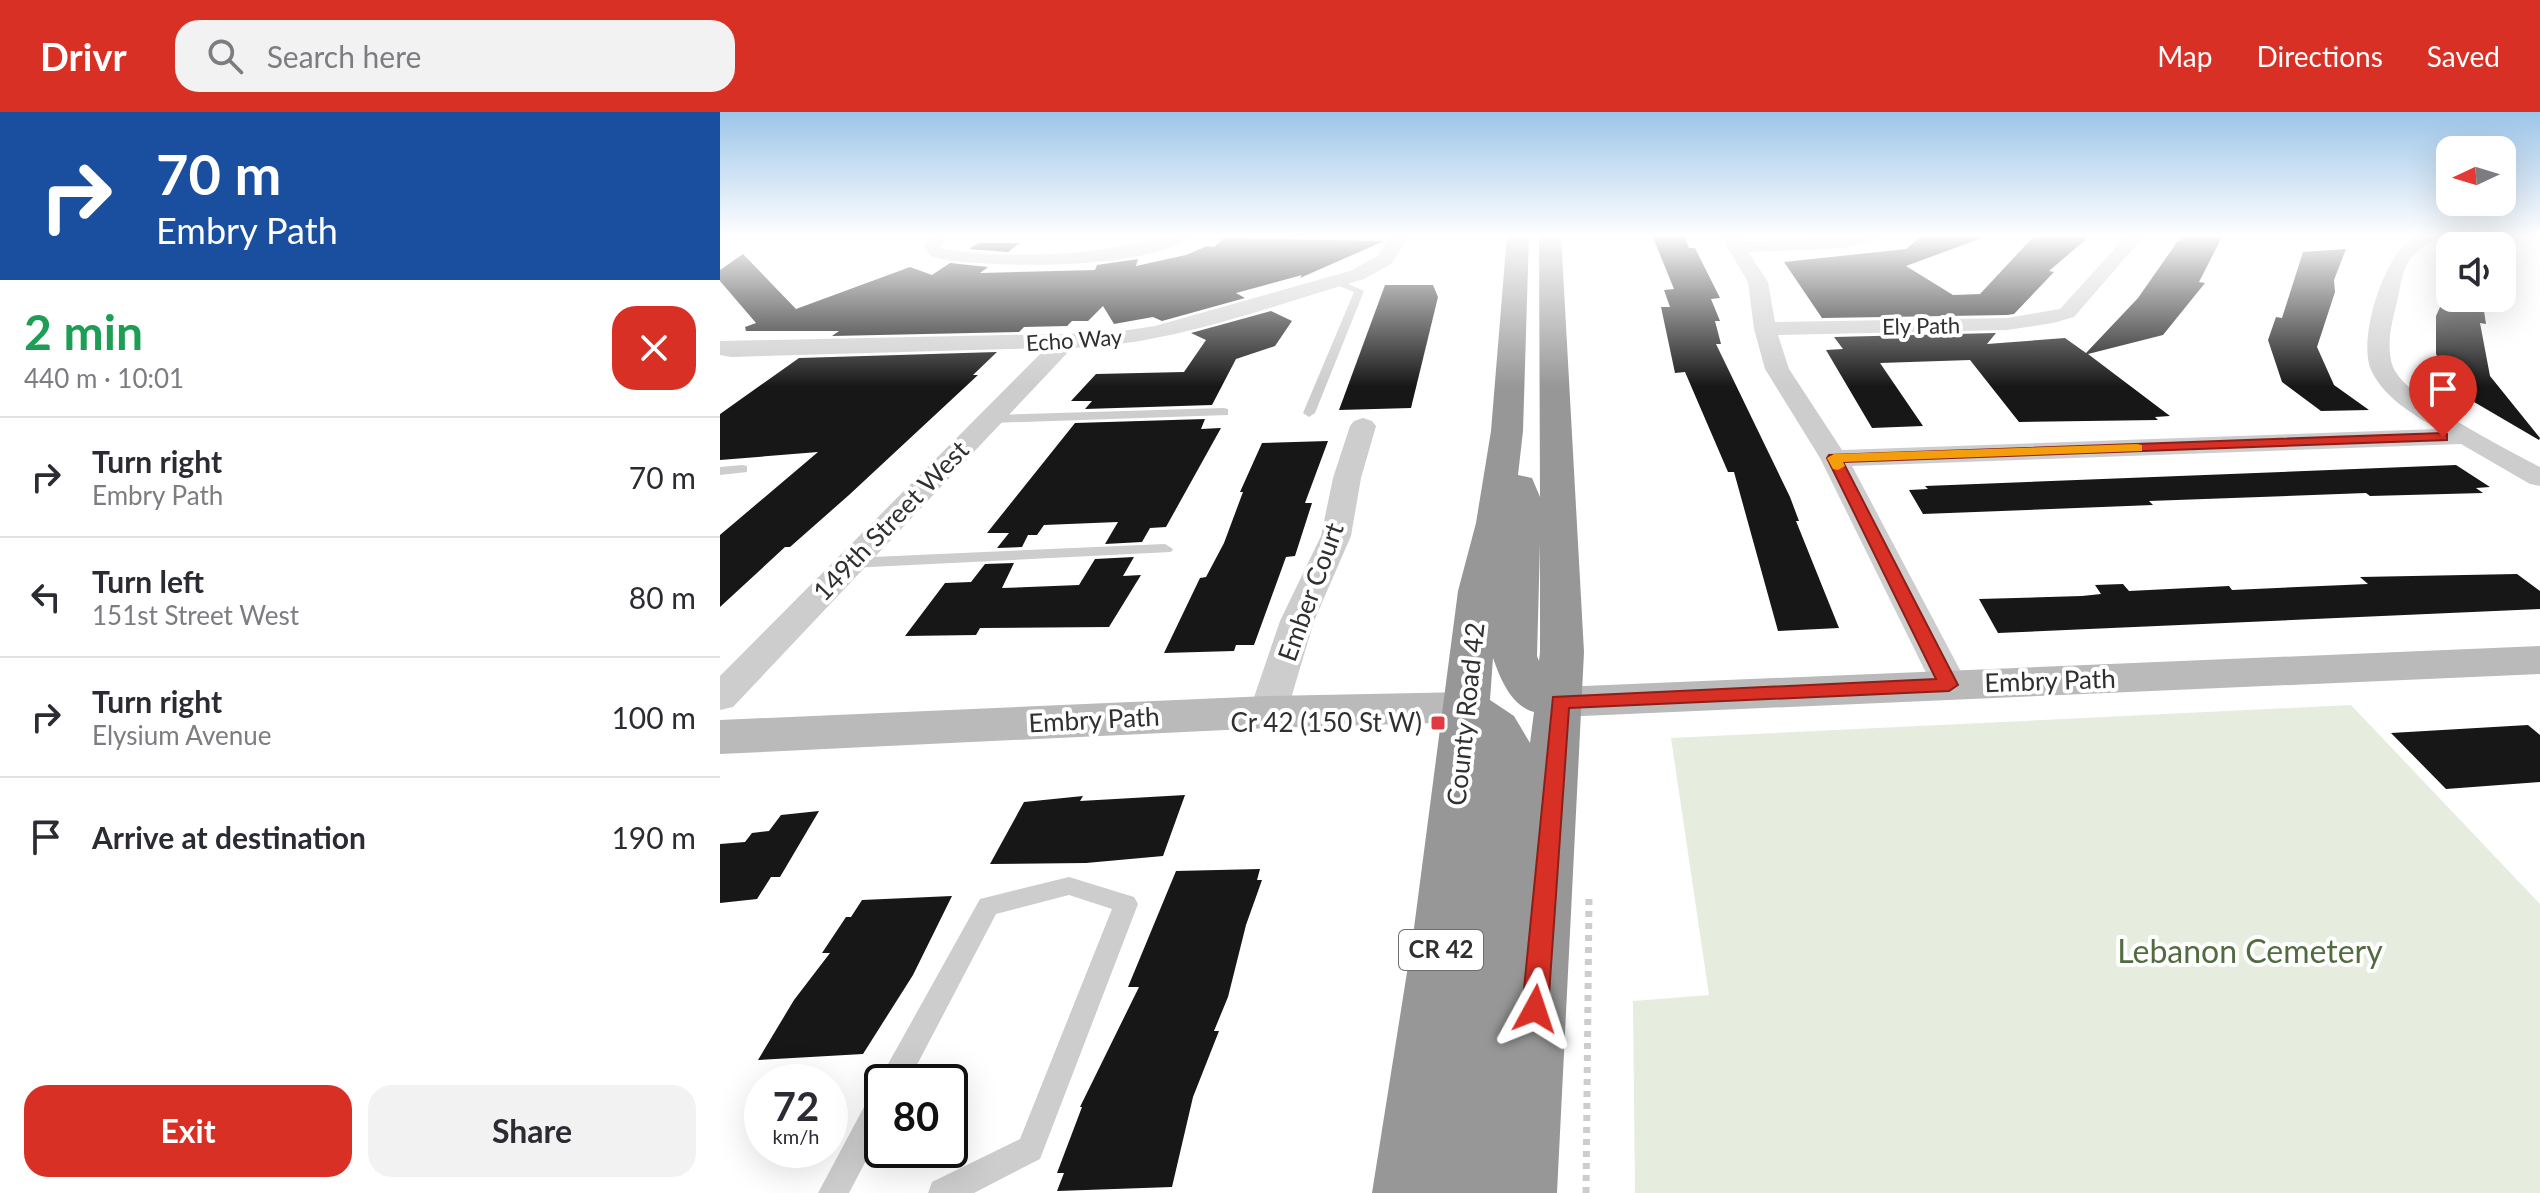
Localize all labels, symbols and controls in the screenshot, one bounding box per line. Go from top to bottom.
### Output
search box [175,20,735,92]
text: Drivr [40,33,127,79]
icon: search [203,34,247,78]
text: Search here [267,38,421,74]
text: Map [2157,39,2212,73]
text: Directions [2256,39,2383,73]
text: Saved [2427,39,2500,73]
north arrow [2436,136,2516,216]
map controls [2436,136,2516,312]
text: 70 m [156,140,281,207]
icon: right [24,144,128,248]
text: Embry Path [156,208,338,252]
button: sound [2436,232,2516,312]
text: 2 min [24,303,143,360]
button: close [612,306,696,390]
street label: Ely Path [1882,311,1960,340]
street label: Echo Way [1025,323,1124,356]
pin [2409,355,2477,437]
text: 440 m · 10:01 [24,362,184,394]
icon: arrive [2421,367,2465,411]
street label: 149th Street West [806,433,975,607]
text: Turn right [92,443,222,479]
icon: right [24,455,68,499]
text: 70 m [629,459,696,495]
text: Embry Path [92,479,223,511]
street label: Ember Court [1270,517,1350,665]
text: Turn left [92,563,204,599]
icon: left [24,575,68,619]
text: 80 m [629,579,696,615]
text: 151st Street West [92,599,299,631]
street label: County Road 42 [1439,621,1491,807]
street label: Embry Path [1984,662,2116,698]
text: Turn right [92,683,222,719]
icon: right [24,695,68,739]
text: 100 m [611,699,696,735]
street label: Embry Path [1028,700,1160,738]
place label: Cr 42 (150 St W) [1230,706,1422,738]
marker: Cr 42 (150 St W) [1429,714,1447,732]
text: Elysium Avenue [92,719,271,751]
icon: arrive [24,815,68,859]
text: Arrive at destination [92,819,366,855]
text: 190 m [611,819,696,855]
road number: CR 42 [1399,930,1483,970]
park label: Lebanon Cemetery [2117,931,2383,970]
position arrow [1493,967,1577,1051]
speed limit sign: 80 [864,1064,968,1168]
text: 72 [773,1082,819,1130]
button: Exit [24,1085,352,1177]
button: Share [368,1085,696,1177]
text: km/h [773,1124,819,1148]

